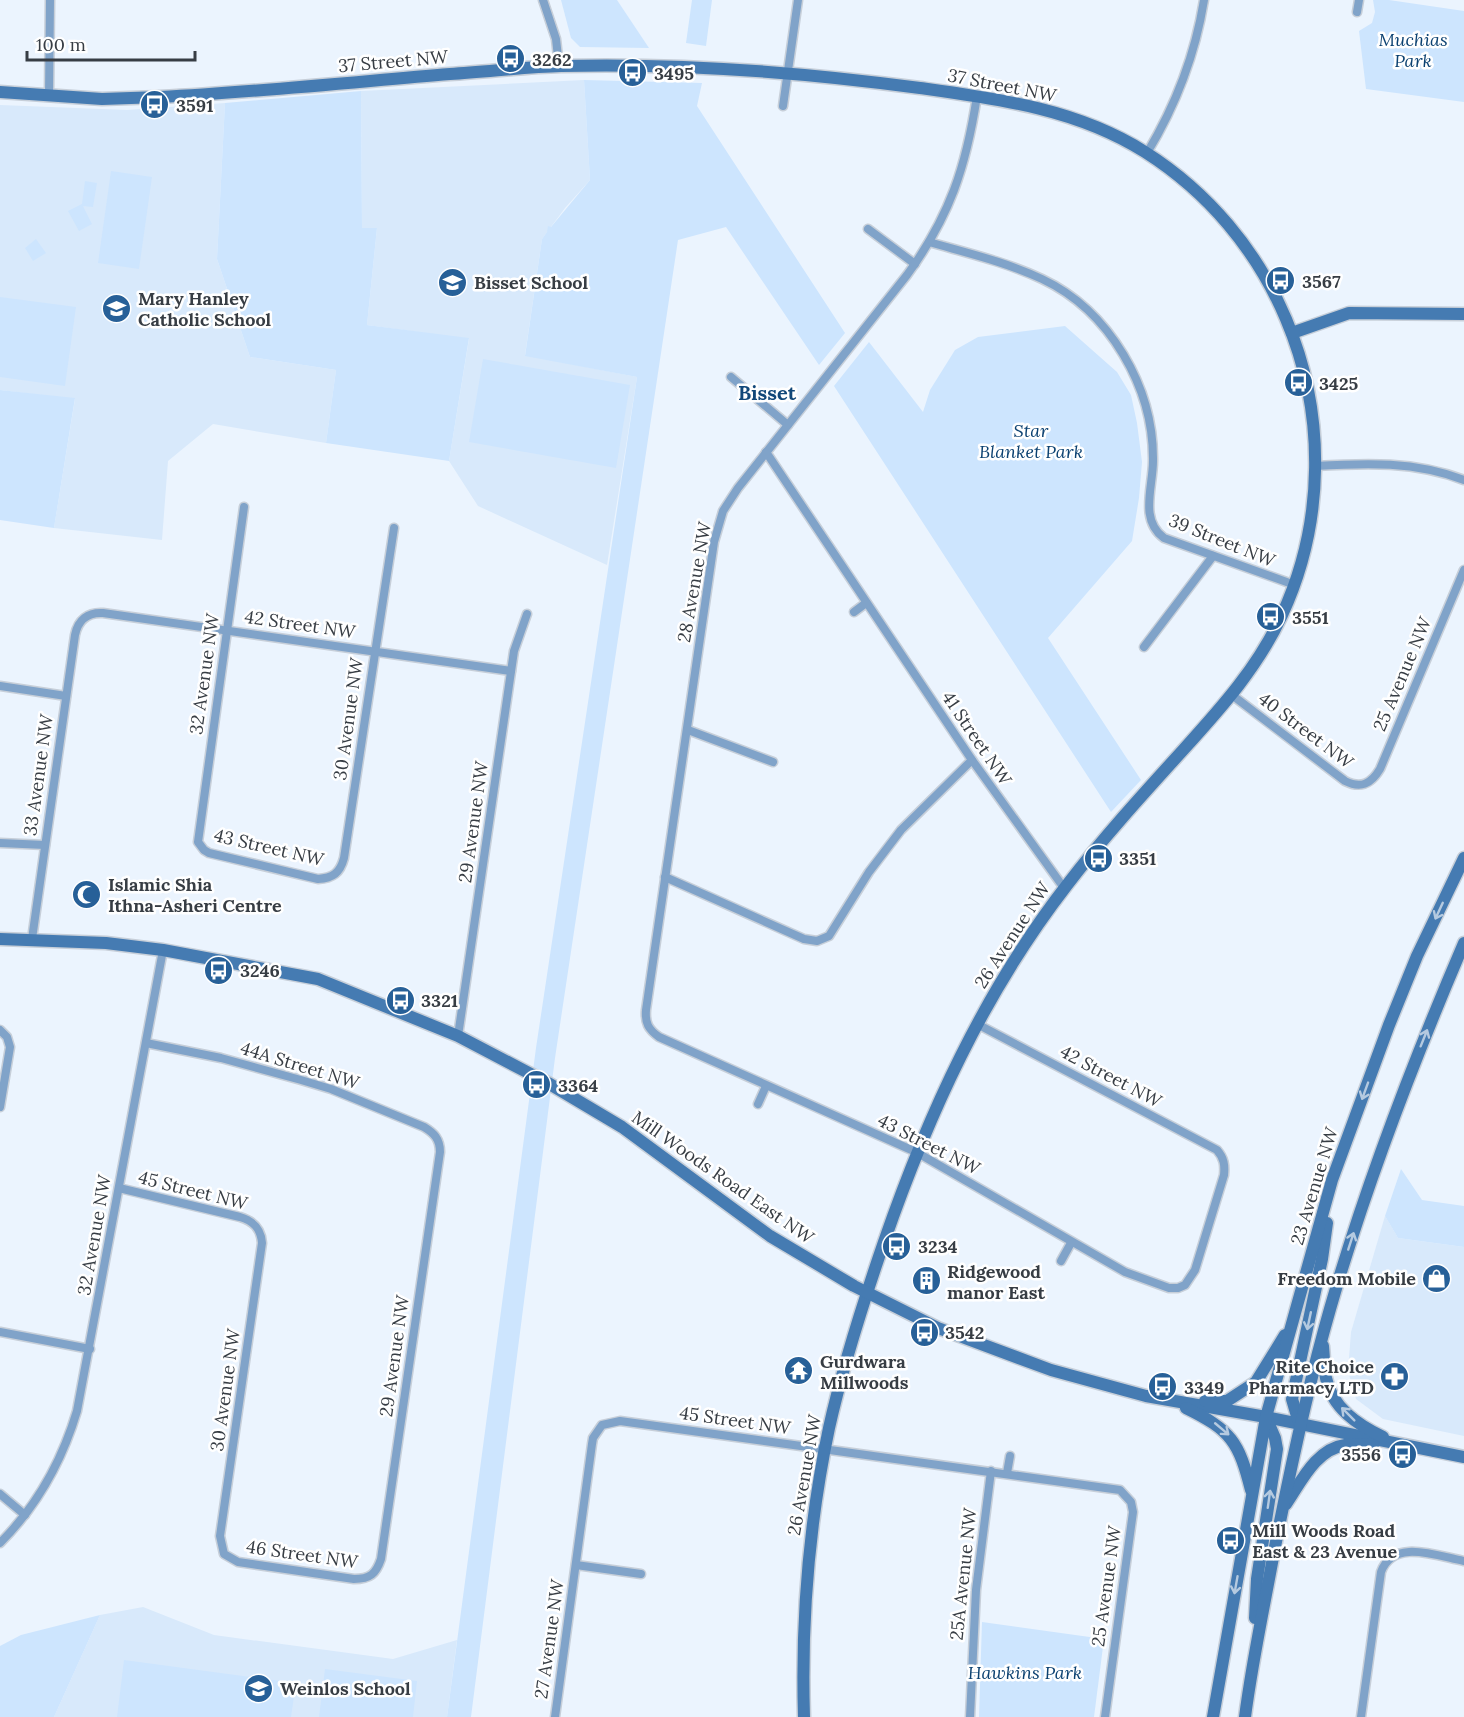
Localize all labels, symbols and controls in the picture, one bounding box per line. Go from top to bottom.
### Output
scale bar [27,24,195,62]
park label: Muchias Park [1378,28,1448,72]
text: 100 m [36,33,86,56]
bus stop icon: 3262 [495,43,527,75]
street label: 37 Street NW [337,45,450,77]
place label: 3262 [532,48,572,71]
bus stop icon: 3495 [617,57,649,89]
place label: 3495 [654,62,694,85]
street label: 37 Street NW [946,63,1059,107]
bus stop icon: 3591 [139,89,171,121]
place label: 3591 [176,94,213,117]
bus stop icon: 3567 [1265,265,1297,297]
school or university icon: Bisset School [437,266,469,298]
place label: 3567 [1302,270,1341,293]
place label: Bisset School [474,271,588,294]
place label: Mary Hanley Catholic School [138,287,272,331]
school or university icon: Mary Hanley Catholic School [101,292,133,324]
bus stop icon: 3425 [1282,367,1314,399]
place label: 3425 [1319,372,1359,395]
district label: Bisset [738,380,797,405]
park label: Star Blanket Park [979,419,1083,463]
street label: 39 Street NW [1166,508,1279,572]
street label: 28 Avenue NW [672,519,716,644]
bus stop icon: 3551 [1255,601,1287,633]
street label: 42 Street NW [243,605,358,643]
place label: 3551 [1292,606,1329,629]
street label: 32 Avenue NW [184,611,224,736]
street label: 25 Avenue NW [1368,613,1437,734]
street label: 30 Avenue NW [328,655,368,782]
street label: 41 Street NW [937,687,1017,790]
street label: 40 Street NW [1254,687,1359,774]
street label: 33 Avenue NW [18,712,58,837]
street label: 29 Avenue NW [453,759,493,884]
street label: 43 Street NW [212,823,327,871]
bus stop icon: 3351 [1082,842,1114,874]
place label: 3351 [1119,847,1156,870]
place label: Islamic Shia Ithna-Asheri Centre [108,873,282,917]
street label: 26 Avenue NW [969,877,1056,993]
mosque icon: Islamic Shia Ithna-Asheri Centre [71,878,103,910]
one-way arrow [1432,901,1444,919]
bus stop icon: 3246 [203,954,235,986]
place label: 3246 [240,959,280,982]
bus stop icon: 3321 [384,984,416,1016]
place label: 3321 [421,989,458,1012]
one-way arrow [1420,1029,1431,1048]
street label: 44A Street NW [238,1036,363,1094]
street label: 42 Street NW [1056,1040,1167,1113]
bus stop icon: 3364 [521,1069,553,1101]
place label: 3364 [558,1074,599,1097]
one-way arrow [1358,1081,1369,1100]
street label: Mill Woods Road East NW [628,1105,819,1249]
street label: 43 Street NW [874,1108,985,1180]
street label: 23 Avenue NW [1285,1123,1343,1248]
street label: 45 Street NW [136,1165,251,1215]
street label: 32 Avenue NW [72,1172,116,1297]
bus stop icon: 3234 [881,1230,913,1262]
one-way arrow [1346,1232,1357,1251]
place label: 3234 [918,1235,958,1258]
place label: Ridgewood manor East [947,1260,1045,1304]
shop icon: Freedom Mobile [1421,1262,1453,1294]
building icon: Ridgewood manor East [910,1265,942,1297]
place label: Freedom Mobile [1277,1267,1416,1290]
street label: 29 Avenue NW [374,1293,414,1418]
one-way arrow [1303,1310,1314,1330]
bus stop icon: 3542 [908,1316,940,1348]
place label: 3542 [945,1321,984,1344]
street label: 30 Avenue NW [205,1326,245,1453]
place label: Gurdwara Millwoods [820,1350,909,1394]
temple icon: Gurdwara Millwoods [783,1355,815,1387]
place label: Rite Choice Pharmacy LTD [1248,1355,1374,1399]
pharmacy icon: Rite Choice Pharmacy LTD [1379,1360,1411,1392]
bus stop icon: 3349 [1147,1371,1179,1403]
place label: 3349 [1184,1376,1224,1399]
street label: 45 Street NW [678,1401,793,1439]
one-way arrow [1340,1407,1355,1421]
street label: 26 Avenue NW [782,1412,826,1537]
one-way arrow [1214,1423,1230,1436]
bus stop icon: 3556 [1386,1438,1418,1470]
place label: 3556 [1341,1443,1381,1466]
one-way arrow [1263,1489,1274,1509]
street label: 25A Avenue NW [945,1506,981,1641]
place label: Mill Woods Road East & 23 Avenue [1252,1519,1398,1563]
street label: 25 Avenue NW [1086,1523,1126,1648]
bus stop icon: Mill Woods Road East & 23 Avenue [1215,1524,1247,1556]
street label: 46 Street NW [245,1535,360,1573]
one-way arrow [1231,1574,1242,1594]
street label: 27 Avenue NW [529,1577,569,1700]
park label: Hawkins Park [968,1661,1082,1684]
school or university icon: Weinlos School [243,1672,275,1704]
place label: Weinlos School [280,1677,411,1700]

